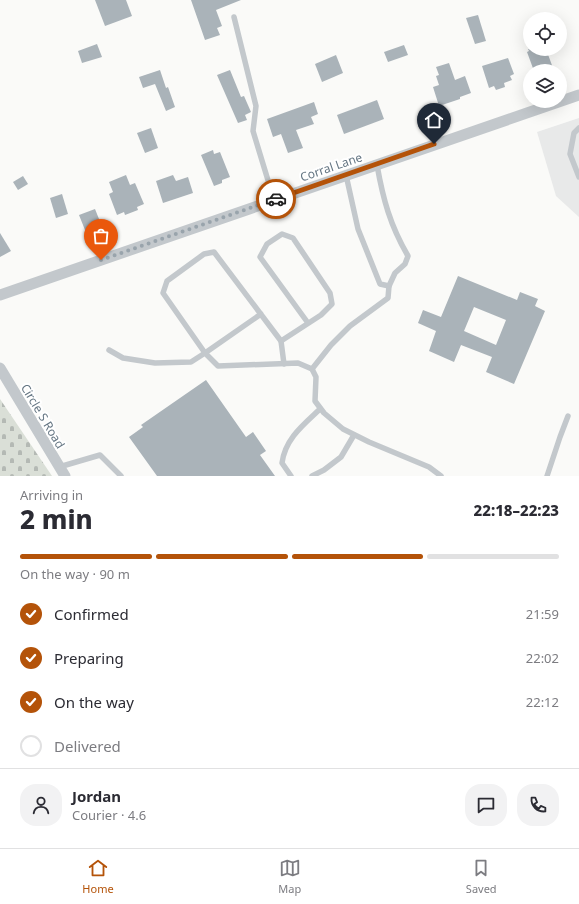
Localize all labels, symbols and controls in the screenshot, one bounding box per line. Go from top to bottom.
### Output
map controls [523,12,567,108]
button: locate [523,12,567,56]
button: layers [523,64,567,108]
pin [417,103,451,144]
icon: home [423,109,445,131]
street label: Corral Lane [298,148,365,186]
courier [256,179,296,219]
icon: car [265,188,287,210]
pin [84,219,118,260]
icon: bag [90,225,112,247]
street label: Circle S Road [17,380,69,452]
text: Arriving in [20,486,83,504]
text: 22:18–22:23 [474,500,559,520]
text: 2 min [20,501,93,537]
text: On the way · 90 m [20,565,130,583]
icon: check [20,603,42,625]
text: Confirmed [54,604,129,624]
text: 21:59 [526,605,559,623]
icon: check [20,647,42,669]
text: Preparing [54,648,124,668]
text: 22:02 [526,649,559,667]
icon: check [20,691,42,713]
text: On the way [54,692,134,712]
text: 22:12 [526,693,559,711]
text: Delivered [54,736,121,756]
button: person [20,784,62,826]
button: chat [465,784,507,826]
button: phone [517,784,559,826]
text: Jordan [72,786,121,806]
text: Courier · 4.6 [72,806,146,824]
tab: Home [82,857,114,896]
tab: Map [278,857,301,896]
tab: Saved [466,857,497,896]

